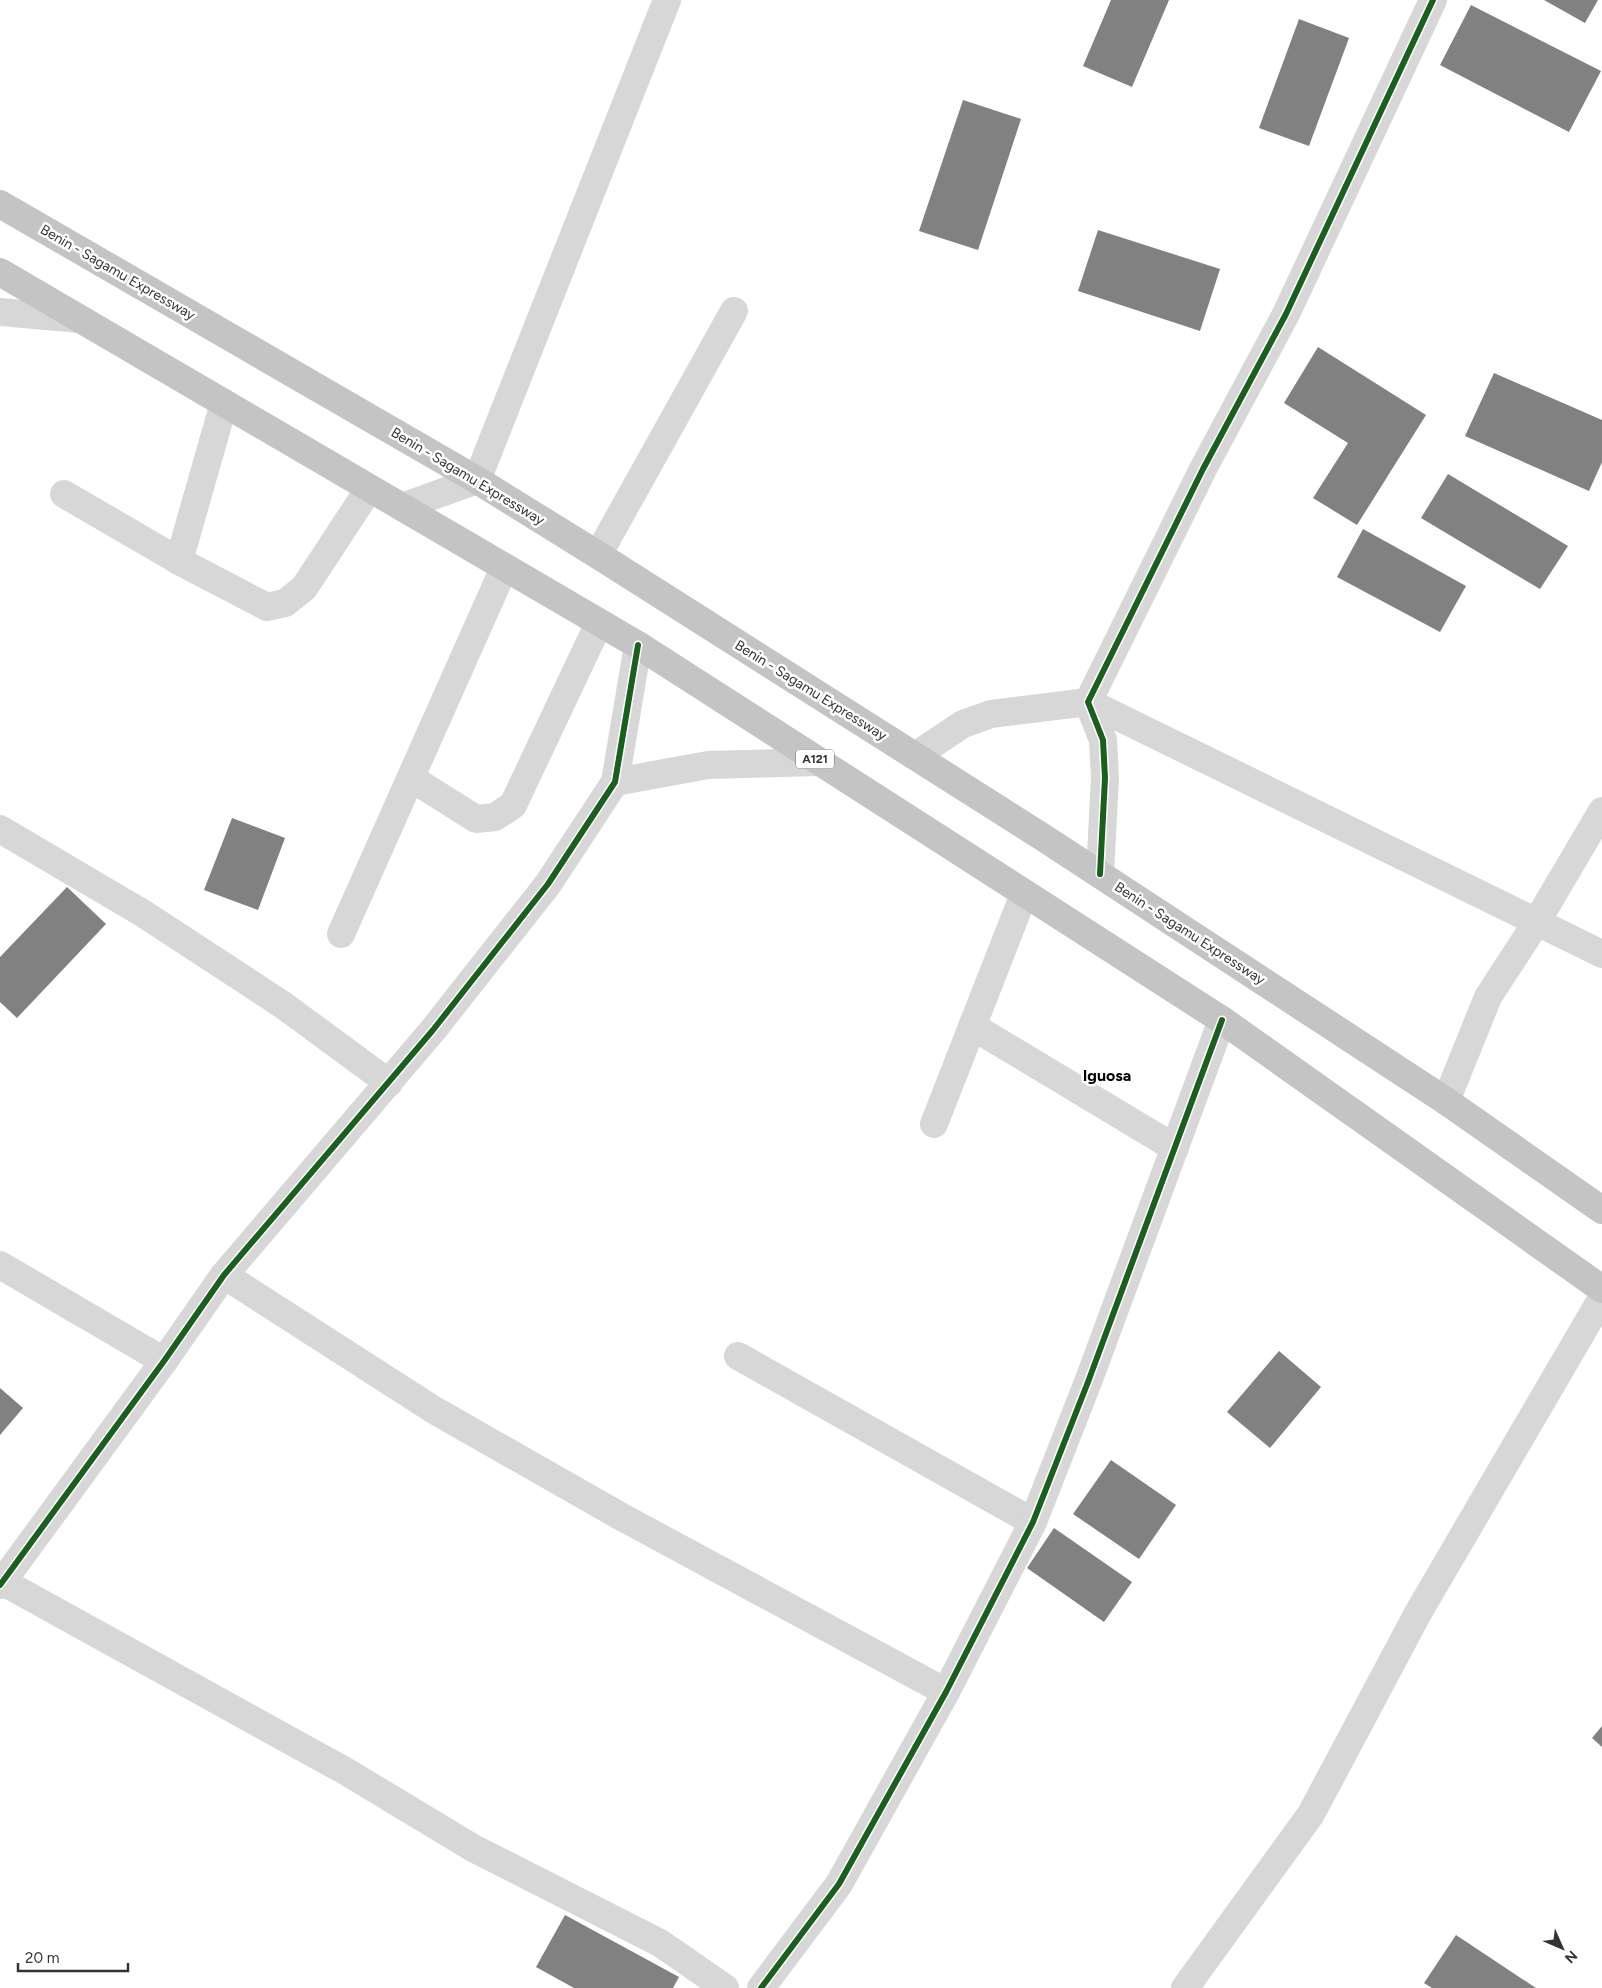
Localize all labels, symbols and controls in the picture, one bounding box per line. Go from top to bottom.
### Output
street label: Benin - Sagamu Expressway [37,221,199,324]
street label: Benin - Sagamu Expressway [388,424,548,529]
street label: Benin - Sagamu Expressway [732,637,890,745]
road number: A121 [796,750,834,769]
street label: Benin - Sagamu Expressway [1111,878,1269,989]
district label: Iguosa [1083,1066,1131,1085]
north arrow [1537,1923,1587,1973]
scale bar [18,1940,128,1972]
text: N [1561,1947,1581,1967]
text: 20 m [25,1949,59,1967]

